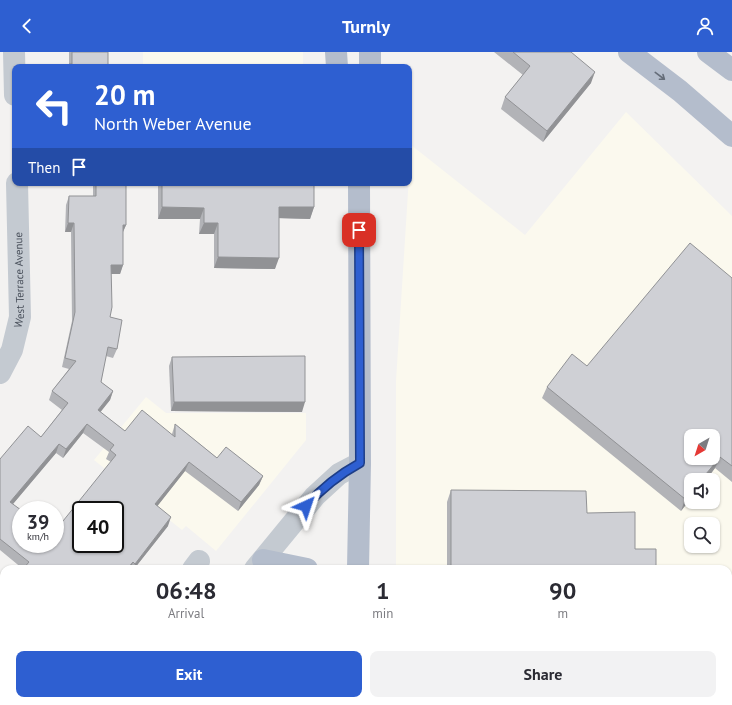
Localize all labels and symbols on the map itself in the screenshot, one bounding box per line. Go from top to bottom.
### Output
one-way arrow [654,71,665,80]
pin [342,213,376,247]
street label: West Terrace Avenue [11,231,27,329]
north arrow [684,429,720,465]
position arrow [285,485,327,527]
speed limit sign: 40 [72,501,124,553]

